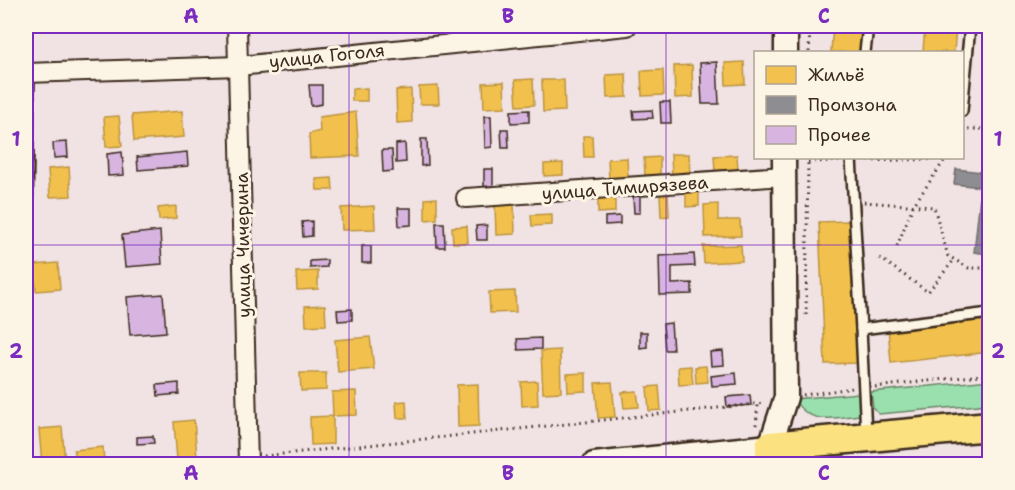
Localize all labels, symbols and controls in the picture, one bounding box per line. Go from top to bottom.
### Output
text: A [183,3,199,29]
text: B [502,3,514,29]
text: C [818,3,830,29]
street label: улица Гоголя [268,38,386,74]
legend [754,51,964,159]
text: Жильё [808,63,865,87]
text: Промзона [808,93,897,117]
text: Прочее [808,123,871,147]
text: 1 [11,126,21,152]
text: 1 [993,126,1003,152]
street label: улица Тимирязева [541,170,709,206]
street label: улица Чичерина [230,172,256,318]
text: 2 [9,338,23,364]
text: 2 [991,338,1005,364]
text: A [183,460,199,486]
text: B [502,460,514,486]
text: C [818,460,830,486]

